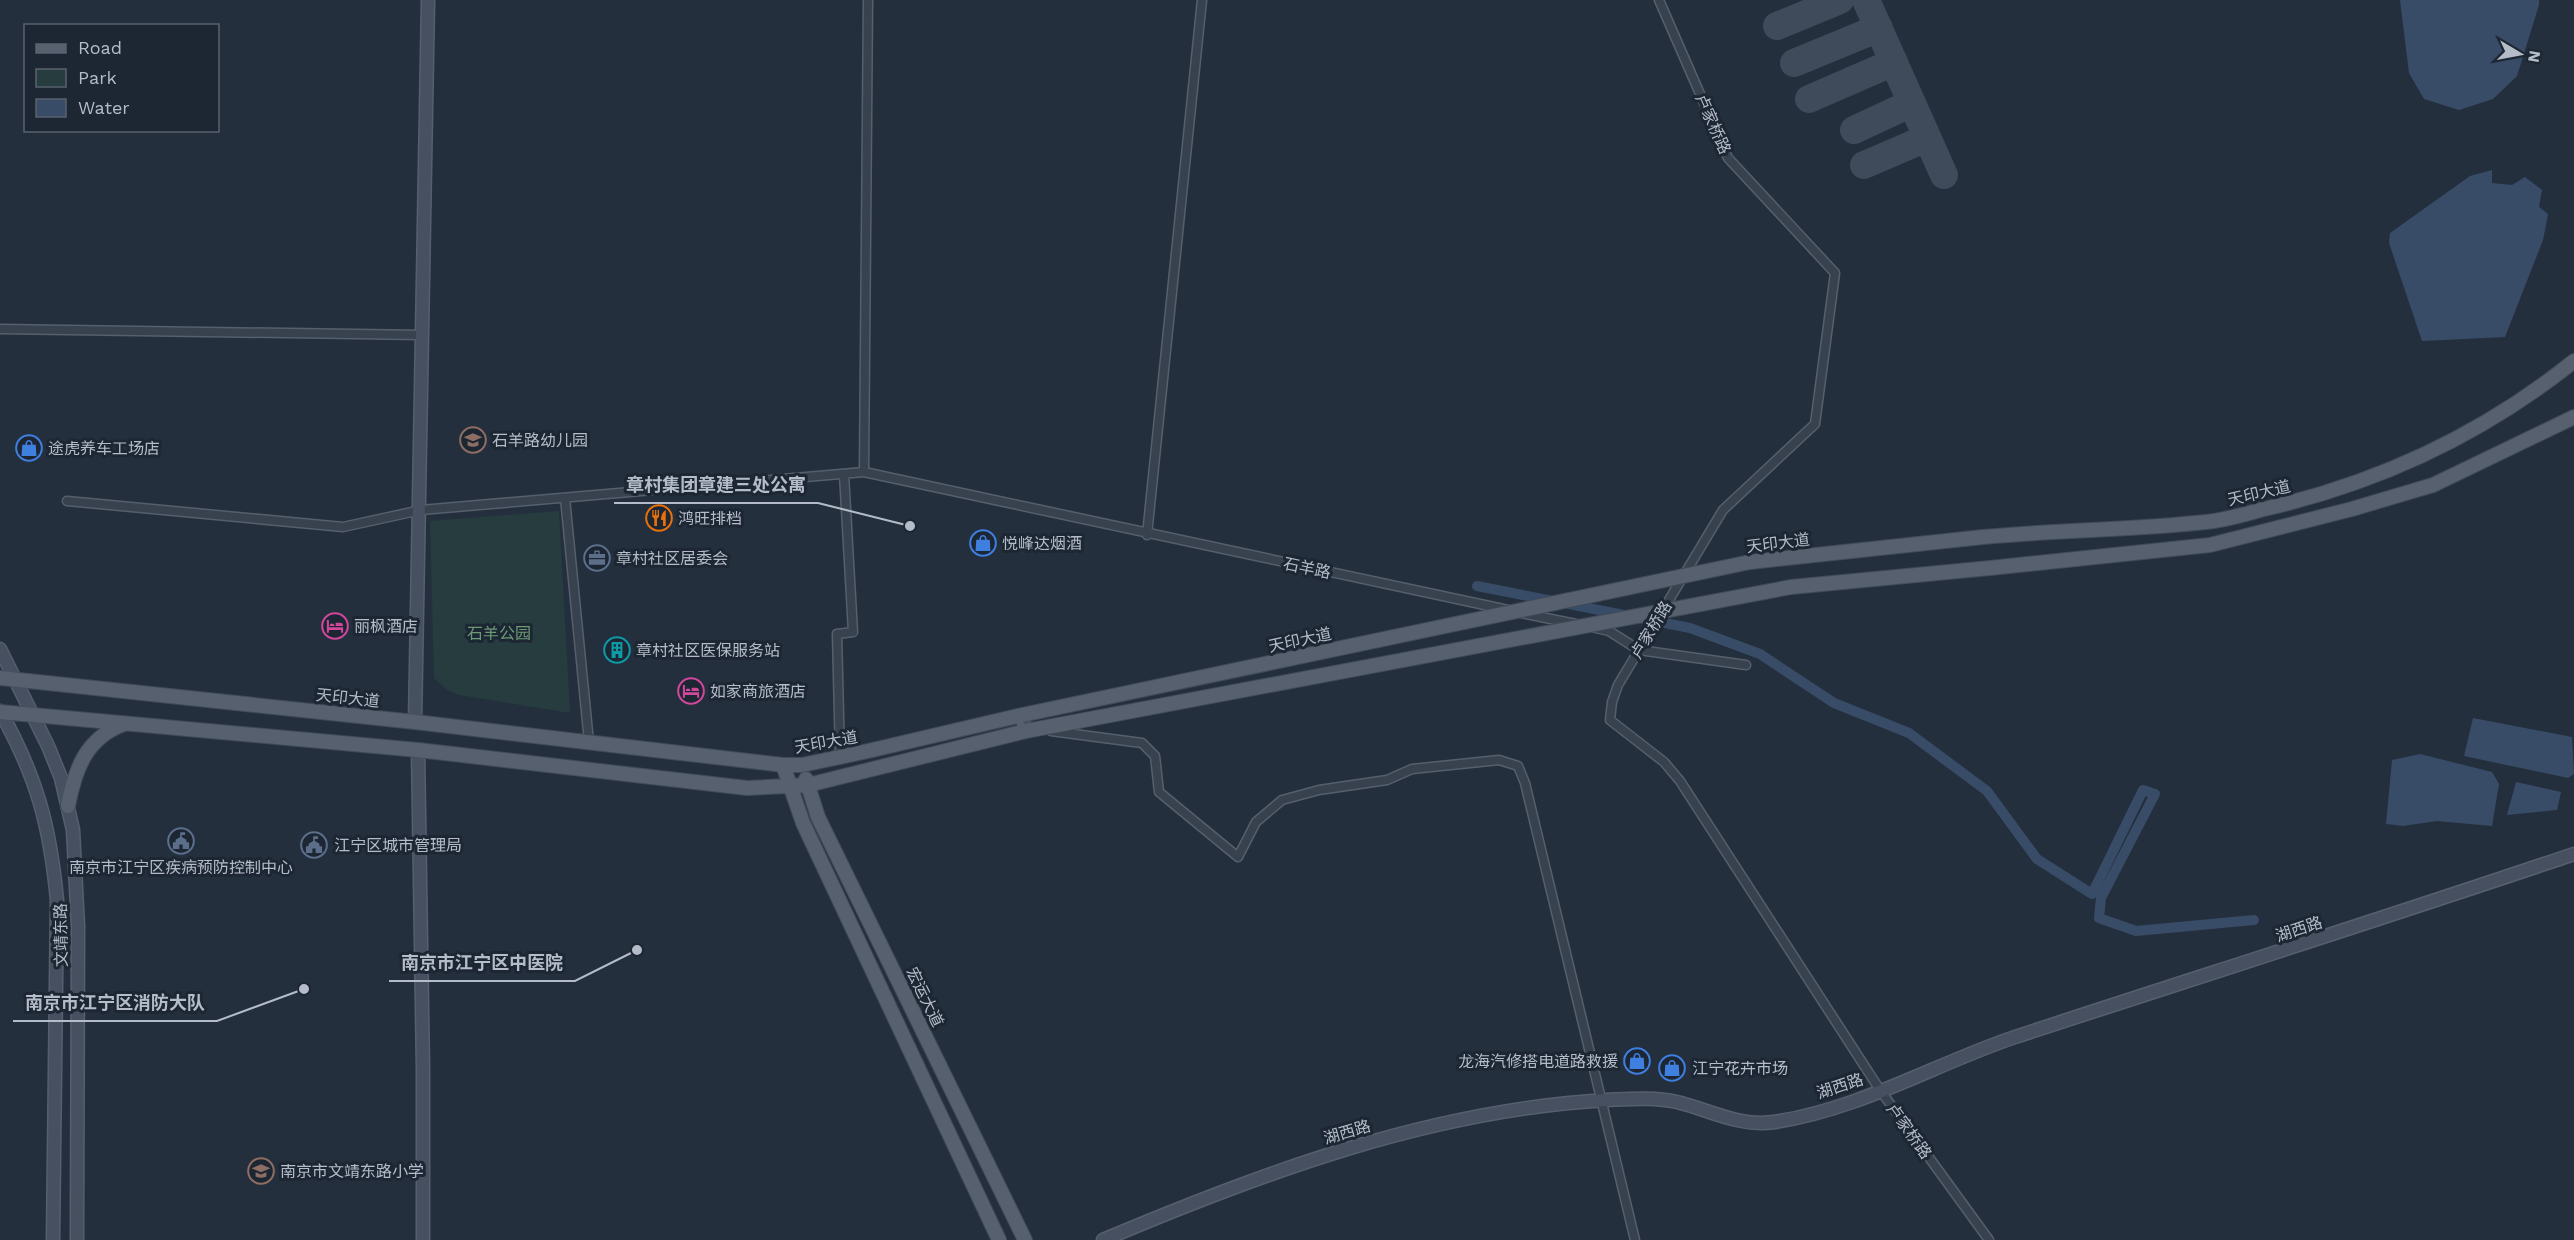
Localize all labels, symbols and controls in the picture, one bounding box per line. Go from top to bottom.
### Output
legend [24,24,219,132]
north arrow [2490,24,2550,84]
text: Road [78,37,122,58]
text: N [2524,49,2545,64]
text: Park [78,67,117,88]
street label: 卢家桥路 [1691,91,1735,157]
text: Water [78,97,130,118]
school or university icon: 石羊路幼儿园 [458,425,488,455]
place label: 石羊路幼儿园 [492,431,588,450]
shop icon: 途虎养车工场店 [14,433,44,463]
place label: 途虎养车工场店 [48,439,160,458]
callout: 章村集团章建三处公寓 [614,467,818,503]
text: 章村集团章建三处公寓 [626,474,806,495]
street label: 天印大道 [2226,477,2292,509]
restaurant icon: 鸿旺排档 [644,503,674,533]
place label: 鸿旺排档 [678,509,742,528]
shop icon: 悦峰达烟酒 [968,528,998,558]
street label: 天印大道 [1745,530,1811,556]
place label: 悦峰达烟酒 [1002,534,1082,553]
office icon: 章村社区居委会 [582,543,612,573]
place label: 章村社区居委会 [616,549,728,568]
street label: 石羊路 [1282,554,1332,582]
street label: 卢家桥路 [1626,598,1676,662]
hotel icon: 丽枫酒店 [320,611,350,641]
place label: 丽枫酒店 [354,617,418,636]
park label: 石羊公园 [467,624,531,643]
street label: 天印大道 [1267,624,1333,656]
building icon: 章村社区医保服务站 [602,635,632,665]
place label: 章村社区医保服务站 [636,641,780,660]
hotel icon: 如家商旅酒店 [676,676,706,706]
place label: 如家商旅酒店 [710,682,806,701]
street label: 天印大道 [315,685,381,711]
street label: 天印大道 [793,727,859,757]
public building icon: 南京市江宁区疾病预防控制中心 [166,826,196,856]
public building icon: 江宁区城市管理局 [299,830,329,860]
place label: 江宁区城市管理局 [334,836,462,855]
place label: 南京市江宁区疾病预防控制中心 [69,858,293,877]
street label: 文靖东路 [51,903,71,967]
street label: 湖西路 [2273,913,2325,945]
callout: 南京市江宁区中医院 [389,945,575,981]
text: 南京市江宁区中医院 [401,952,563,973]
street label: 宏运大道 [902,964,948,1030]
callout: 南京市江宁区消防大队 [13,985,217,1021]
text: 南京市江宁区消防大队 [25,992,205,1013]
shop icon: 龙海汽修搭电道路救援 [1622,1046,1652,1076]
place label: 龙海汽修搭电道路救援 [1458,1052,1618,1071]
shop icon: 江宁花卉市场 [1657,1053,1687,1083]
place label: 江宁花卉市场 [1692,1059,1788,1078]
street label: 湖西路 [1814,1070,1866,1102]
street label: 卢家桥路 [1883,1100,1935,1162]
street label: 湖西路 [1321,1116,1373,1148]
school or university icon: 南京市文靖东路小学 [246,1156,276,1186]
place label: 南京市文靖东路小学 [280,1162,424,1181]

